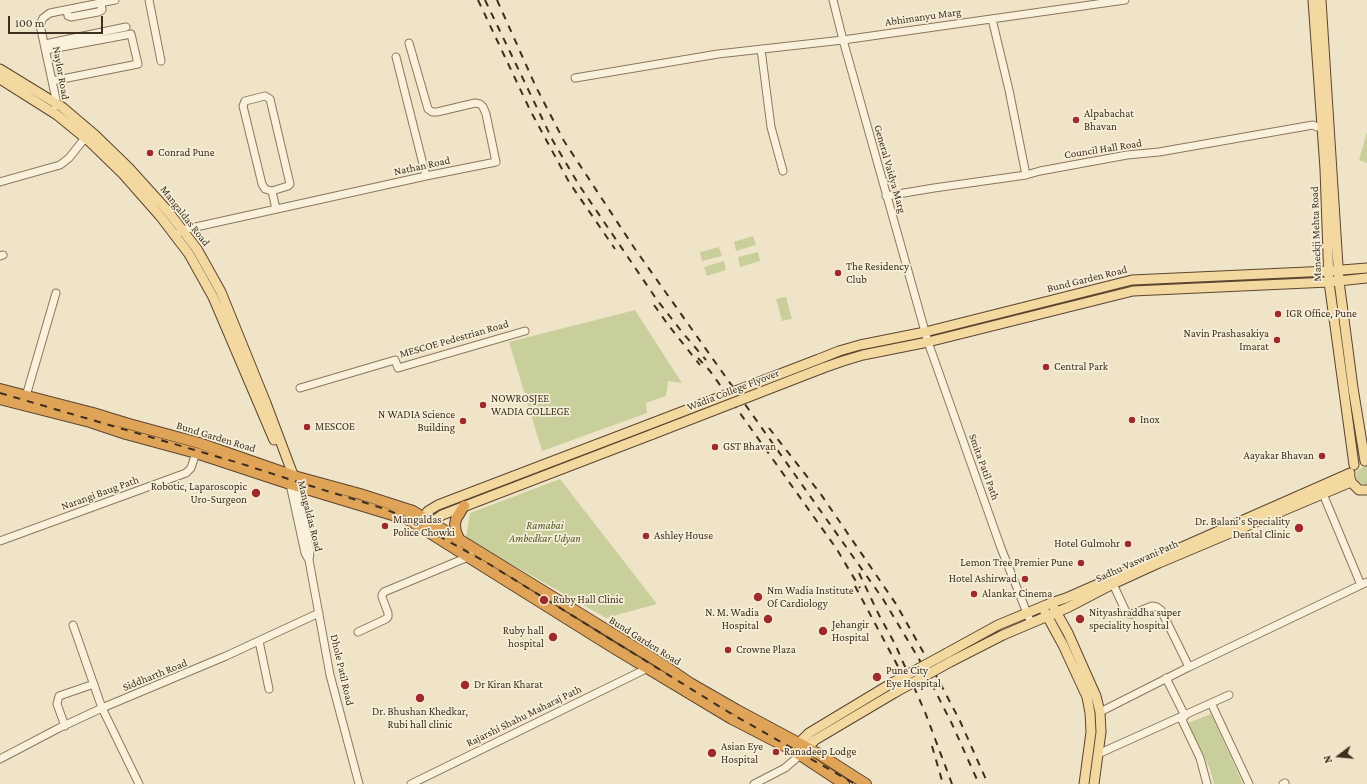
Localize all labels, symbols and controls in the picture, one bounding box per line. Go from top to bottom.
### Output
street label: Abhimanyu Marg [884,5,962,29]
scale bar [10,8,105,34]
text: 100 m [15,16,44,30]
street label: Naylor Road [50,45,72,101]
place label: Alpabachat Bhavan [1084,107,1134,133]
marker: Alpabachat Bhavan [1071,115,1081,125]
street label: General Vaidya Marg [871,123,909,215]
street label: Council Hall Road [1063,136,1143,162]
place label: Conrad Pune [158,146,215,160]
marker: Conrad Pune [145,148,155,158]
street label: Nathan Road [393,154,451,178]
street label: Mangaldas Road [157,183,213,249]
street label: Maneckji Mehta Road [1308,186,1324,282]
place label: The Residency Club [846,260,909,286]
street label: Bund Garden Road [1046,263,1128,295]
marker: The Residency Club [833,268,843,278]
place label: IGR Office, Pune [1286,307,1357,321]
marker: IGR Office, Pune [1273,309,1283,319]
street label: MESCOE Pedestrian Road [398,317,510,361]
place label: Navin Prashasakiya Imarat [1184,327,1269,353]
marker: Navin Prashasakiya Imarat [1272,335,1282,345]
place label: Central Park [1054,360,1108,374]
marker: Central Park [1041,362,1051,372]
street label: Wadia College Flyover [685,366,781,414]
place label: NOWROSJEE WADIA COLLEGE [491,392,570,418]
marker: NOWROSJEE WADIA COLLEGE [478,400,488,410]
place label: N WADIA Science Building [378,408,455,434]
place label: Inox [1140,413,1160,427]
marker: Inox [1127,415,1137,425]
marker: N WADIA Science Building [458,416,468,426]
street label: Bund Garden Road [175,419,257,455]
place label: MESCOE [315,420,355,434]
marker: MESCOE [302,422,312,432]
street label: Smita Patil Path [966,432,1002,502]
place label: GST Bhavan [723,440,776,454]
marker: GST Bhavan [710,442,720,452]
place label: Aayakar Bhavan [1243,449,1314,463]
marker: Aayakar Bhavan [1317,451,1327,461]
street label: Narangi Baug Path [59,473,141,513]
street label: Mangaldas Road [295,479,325,553]
place label: Robotic, Laparoscopic Uro-Surgeon [151,480,247,506]
marker: Robotic, Laparoscopic Uro-Surgeon [250,487,262,499]
place label: Mangaldas Police Chowki [393,513,455,539]
place label: Dr. Balani's Speciality Dental Clinic [1195,515,1290,541]
park label: Ramabai Ambedkar Udyan [509,519,581,545]
marker: Mangaldas Police Chowki [380,521,390,531]
marker: Dr. Balani's Speciality Dental Clinic [1293,522,1305,534]
place label: Ashley House [654,529,713,543]
marker: Ashley House [641,531,651,541]
place label: Hotel Gulmohr [1054,537,1120,551]
street label: Sadhu Vaswani Path [1094,537,1180,585]
marker: Hotel Gulmohr [1123,539,1133,549]
place label: Lemon Tree Premier Pune [960,556,1073,570]
marker: Lemon Tree Premier Pune [1076,558,1086,568]
place label: Hotel Ashirwad [949,572,1017,586]
marker: Hotel Ashirwad [1020,574,1030,584]
place label: Nm Wadia Institute Of Cardiology [767,584,854,610]
place label: Alankar Cinema [982,587,1052,601]
marker: Alankar Cinema [969,589,979,599]
marker: Nm Wadia Institute Of Cardiology [752,591,764,603]
place label: Ruby Hall Clinic [553,593,623,607]
marker: Ruby Hall Clinic [538,594,550,606]
place label: N. M. Wadia Hospital [705,606,759,632]
place label: Nityashraddha super speciality hospital [1089,606,1181,632]
marker: N. M. Wadia Hospital [762,613,774,625]
marker: Nityashraddha super speciality hospital [1074,613,1086,625]
street label: Bund Garden Road [607,614,683,668]
place label: Jehangir Hospital [832,618,869,644]
place label: Ruby hall hospital [503,624,544,650]
marker: Jehangir Hospital [817,625,829,637]
marker: Ruby hall hospital [547,631,559,643]
street label: Dhole Patil Road [327,633,357,707]
place label: Crowne Plaza [736,643,796,657]
marker: Crowne Plaza [723,645,733,655]
street label: Siddharth Road [121,656,189,694]
place label: Pune City Eye Hospital [886,664,941,690]
marker: Pune City Eye Hospital [871,671,883,683]
place label: Dr Kiran Kharat [474,678,543,692]
marker: Dr Kiran Kharat [459,679,471,691]
street label: Rajarshi Shahu Maharaj Path [464,682,584,750]
marker: Dr. Bhushan Khedkar, Rubi hall clinic [414,692,426,704]
place label: Dr. Bhushan Khedkar, Rubi hall clinic [372,705,468,731]
north arrow [1319,736,1359,776]
place label: Asian Eye Hospital [721,740,763,766]
place label: Ranadeep Lodge [784,745,856,759]
marker: Asian Eye Hospital [706,747,718,759]
marker: Ranadeep Lodge [771,747,781,757]
text: N [1321,754,1334,765]

